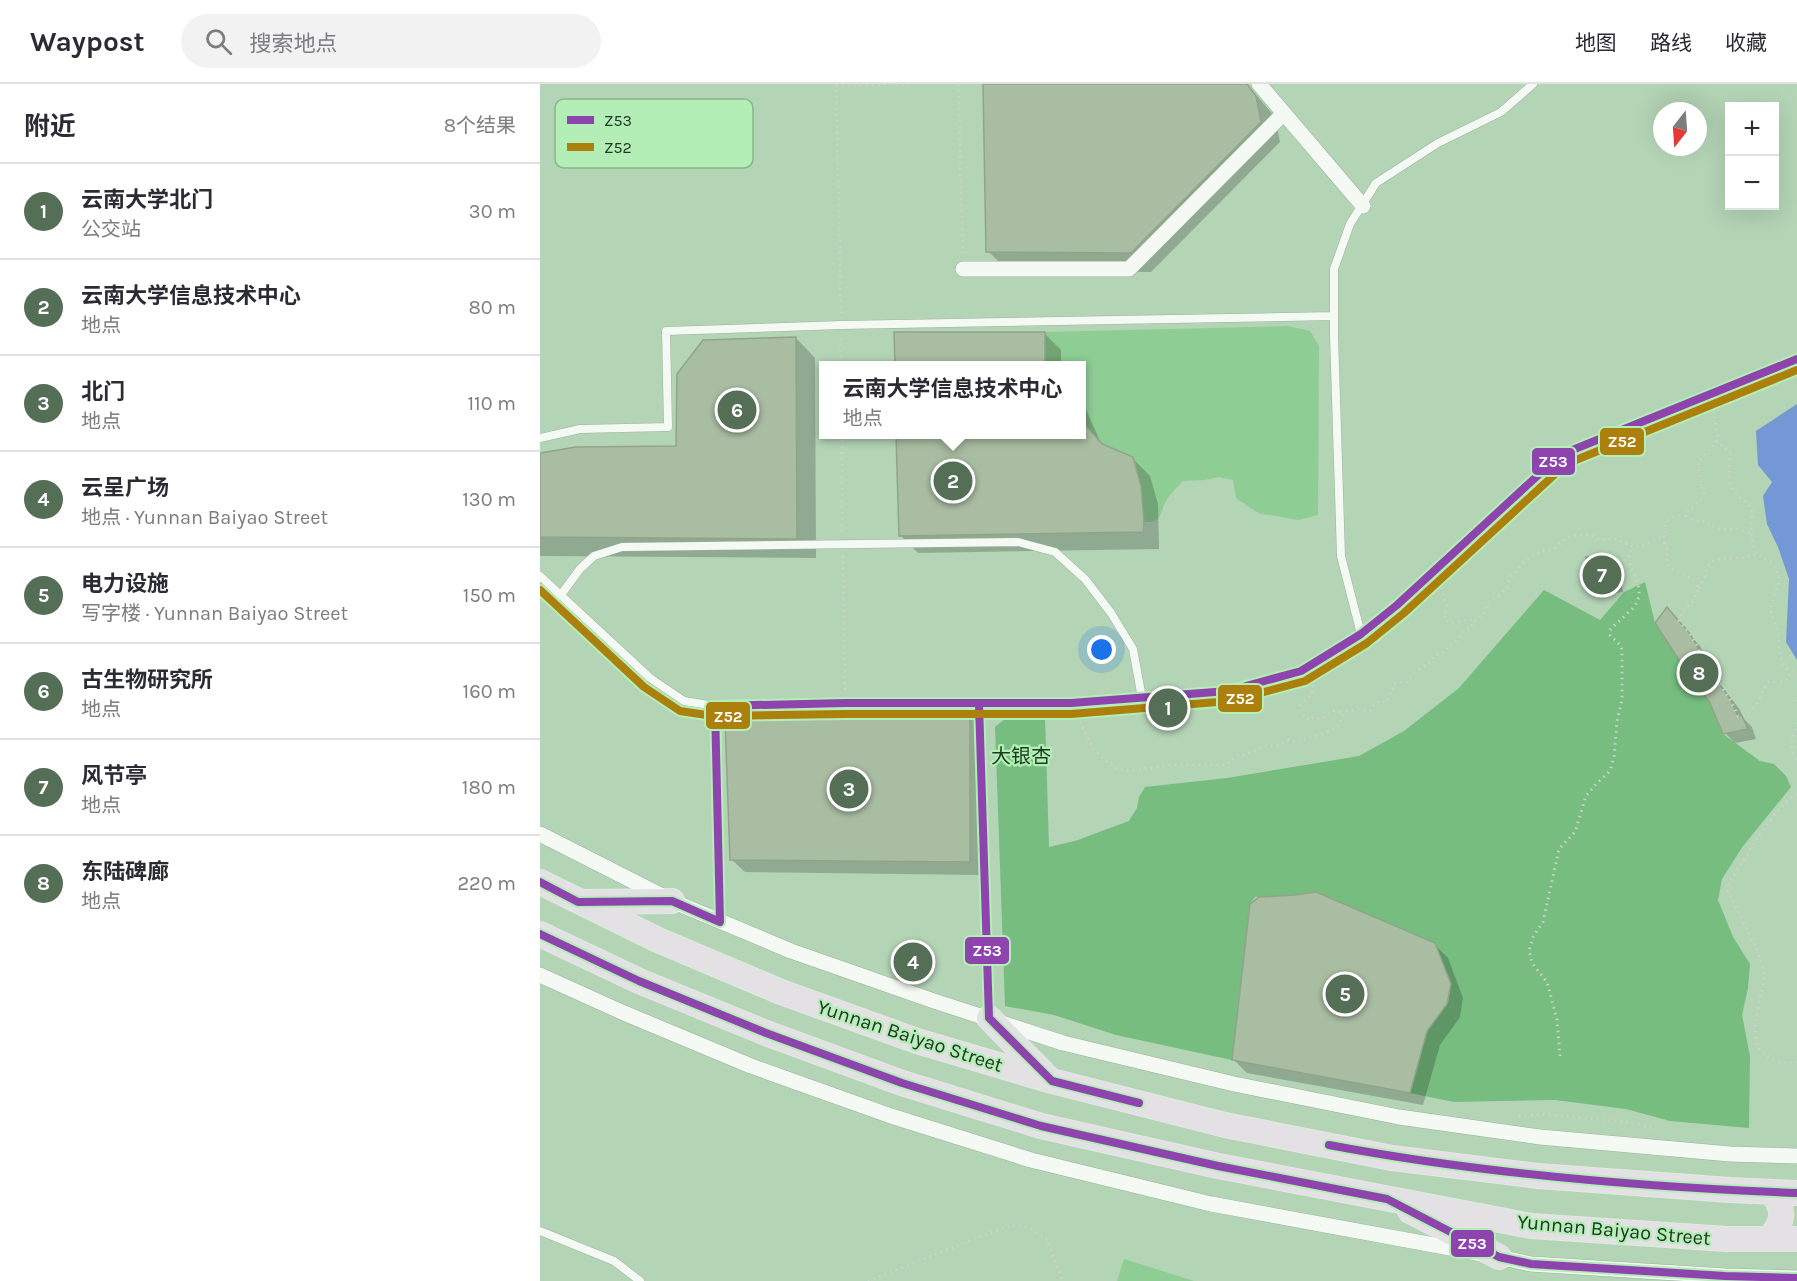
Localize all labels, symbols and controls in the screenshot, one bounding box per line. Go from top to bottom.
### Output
search box [181,14,601,68]
text: Waypost [30,25,145,58]
icon: search [202,25,235,58]
text: 搜索地点 [250,31,338,57]
text: 地图 [1575,31,1617,55]
text: 路线 [1650,31,1692,55]
text: 收藏 [1725,31,1767,55]
legend [555,99,753,168]
north arrow [1653,102,1707,156]
map controls [1725,102,1779,210]
button: + [1725,102,1779,156]
text: 附近 [24,111,76,142]
text: Z53 [604,111,632,130]
text: 8个结果 [444,114,516,137]
text: Z52 [604,138,632,157]
button: − [1725,156,1779,210]
text: 云南大学北门 [81,187,213,213]
text: 1 [40,200,47,223]
text: 30 m [469,200,516,223]
text: 公交站 [81,218,141,241]
text: 云南大学信息技术中心 [81,283,301,309]
text: 2 [37,296,50,319]
text: 80 m [468,296,516,319]
text: 地点 [81,314,121,337]
popup [819,361,1086,439]
text: 云南大学信息技术中心 [842,376,1063,402]
text: 北门 [81,379,125,405]
pin: 6 [718,388,756,432]
text: 3 [37,392,50,415]
text: 110 m [467,392,516,415]
text: 地点 [842,407,882,430]
text: 地点 [81,410,121,433]
line badge: Z52 [1599,427,1645,456]
text: Z52 [1607,432,1637,451]
line badge: Z53 [1531,447,1576,476]
text: Z53 [1538,452,1568,471]
pin: 2 [934,458,972,504]
text: 云呈广场 [81,475,169,501]
text: 4 [38,488,49,511]
text: 130 m [462,488,516,511]
text: 地点 · Yunnan Baiyao Street [81,506,328,529]
pin: 7 [1582,552,1622,598]
text: 电力设施 [81,571,169,597]
text: 5 [38,584,49,607]
text: 150 m [463,584,516,607]
text: 写字楼 · Yunnan Baiyao Street [81,602,348,625]
your location [1087,635,1116,664]
pin: 8 [1680,650,1718,696]
text: 古生物研究所 [81,667,213,693]
text: 6 [37,680,50,703]
text: 160 m [463,680,516,703]
line badge: Z52 [1217,684,1263,713]
pin: 1 [1148,686,1188,730]
text: Z52 [1225,689,1255,708]
text: 地点 [81,698,121,721]
line badge: Z52 [705,701,751,730]
text: Z52 [713,707,743,726]
park label: 大银杏 [991,745,1051,768]
text: 风节亭 [81,763,147,789]
pin: 3 [830,766,868,812]
text: 7 [39,776,48,799]
text: 180 m [462,776,516,799]
text: 地点 [81,794,121,817]
text: 东陆碑廊 [81,859,169,885]
text: 8 [37,872,50,895]
text: 220 m [457,872,516,895]
text: 地点 [81,890,121,913]
line badge: Z53 [964,936,1010,965]
pin: 4 [894,940,932,984]
text: Z53 [972,941,1002,960]
pin: 5 [1326,972,1364,1016]
street label: Yunnan Baiyao Street [814,995,1006,1077]
street label: Yunnan Baiyao Street [1516,1210,1712,1250]
line badge: Z53 [1450,1229,1495,1258]
text: Z53 [1457,1234,1487,1253]

